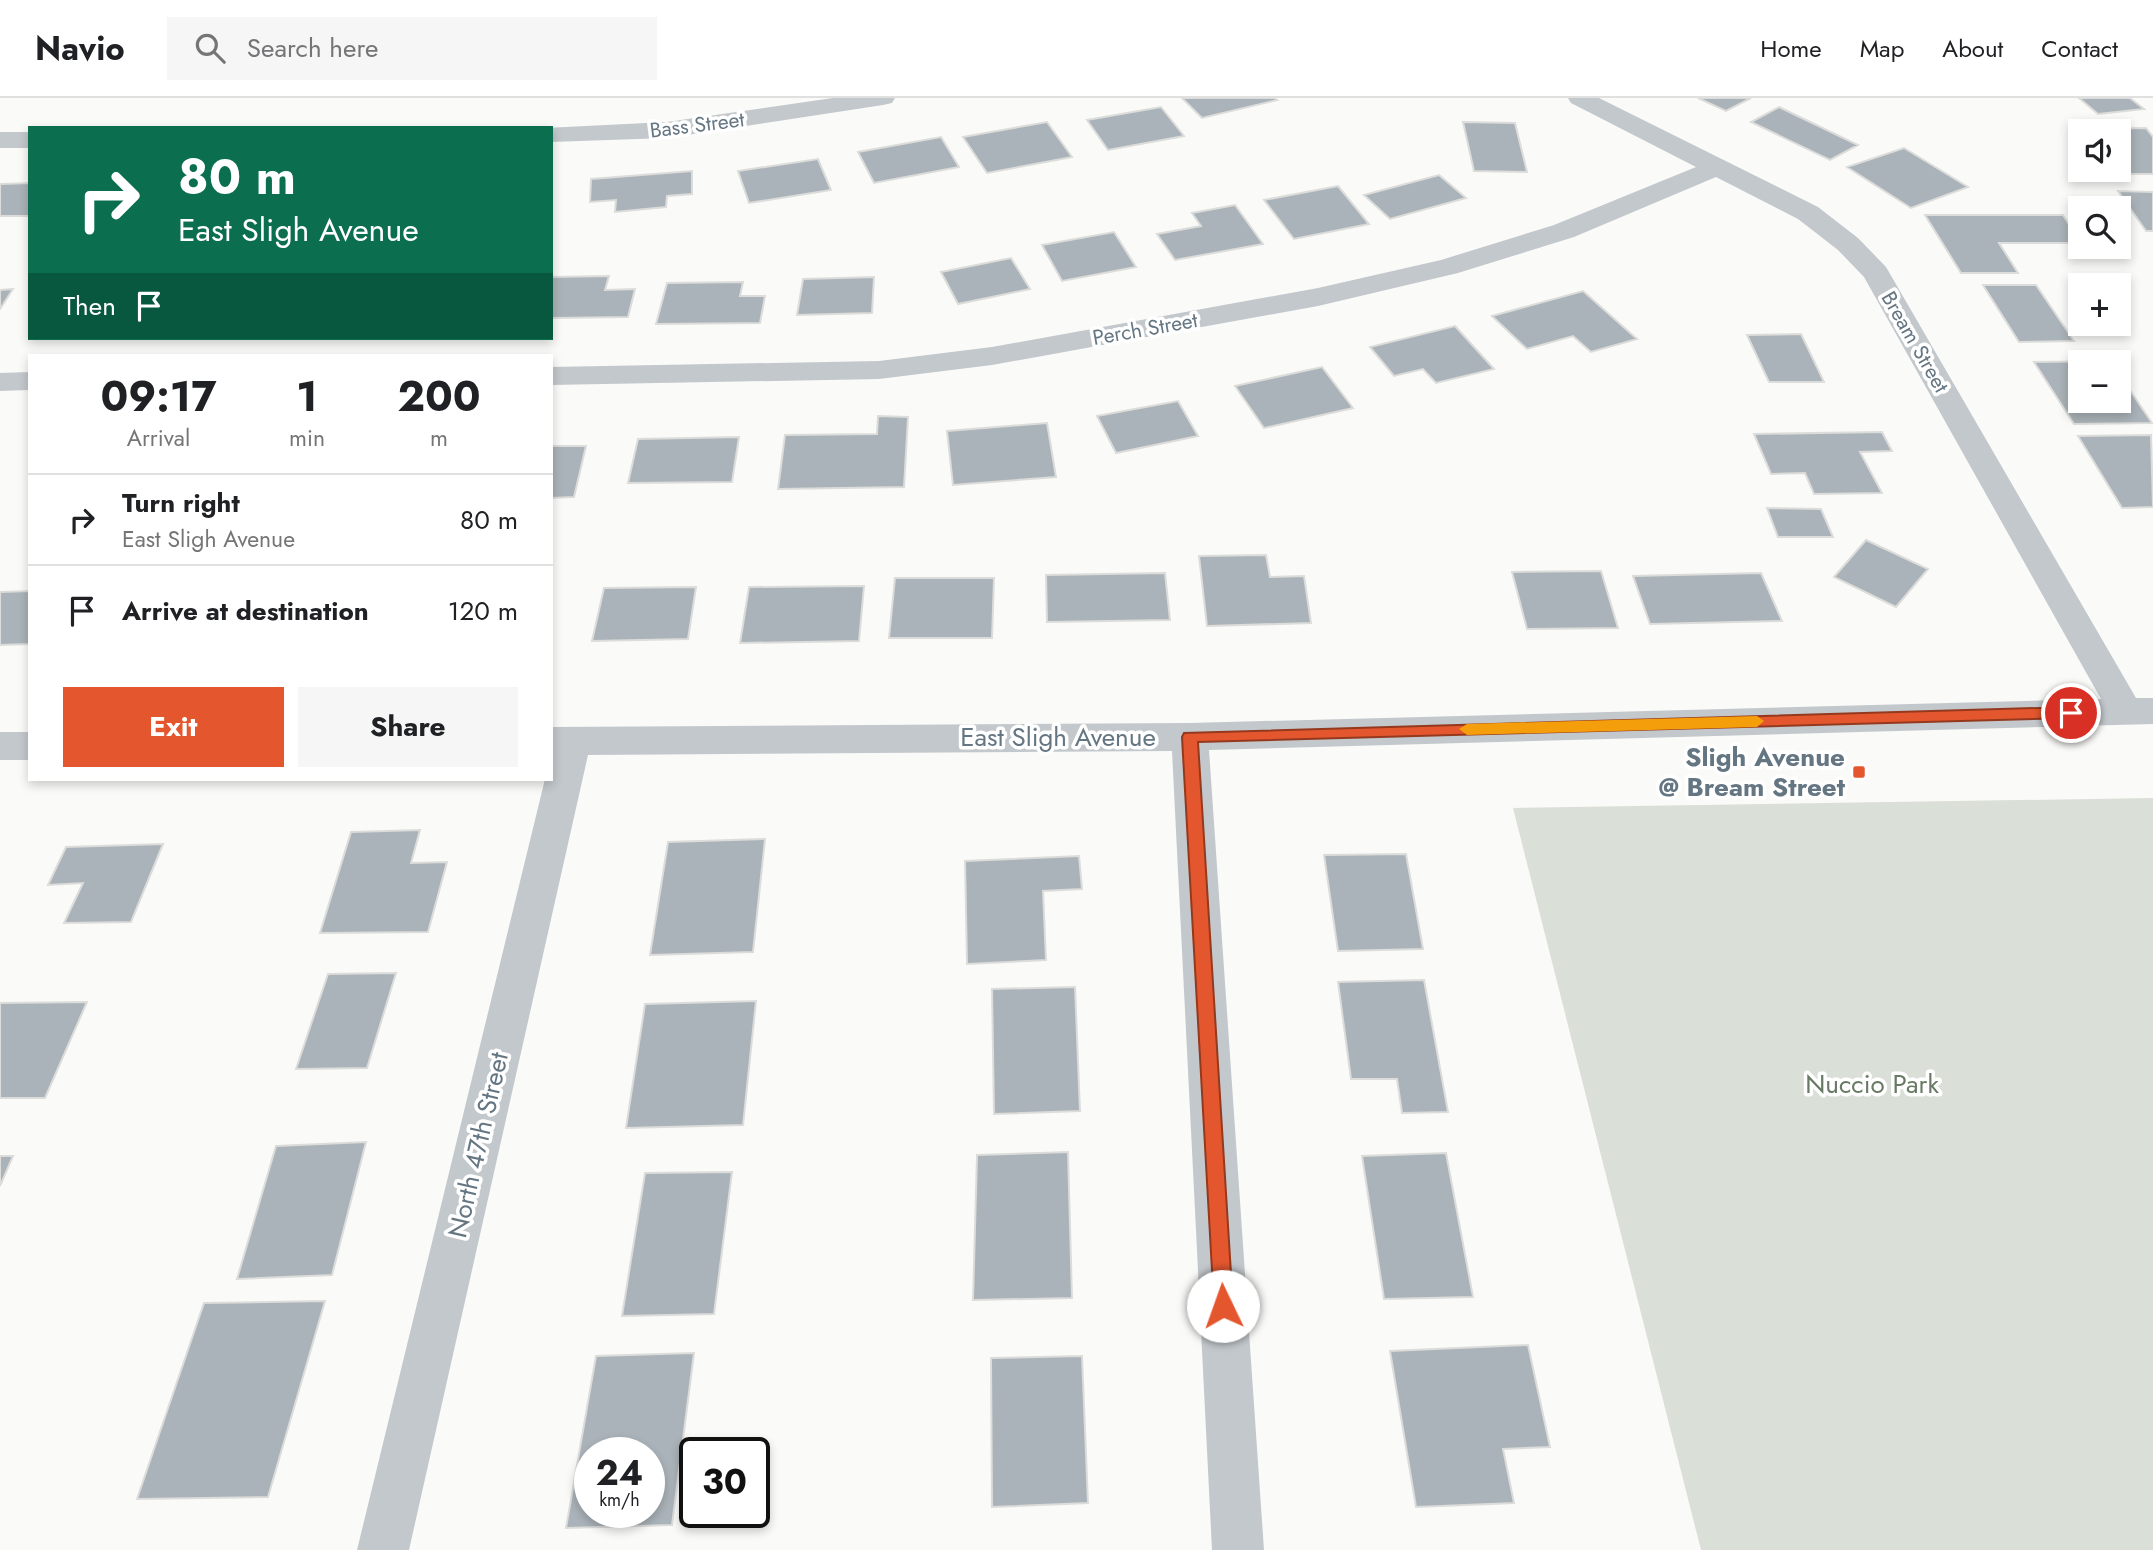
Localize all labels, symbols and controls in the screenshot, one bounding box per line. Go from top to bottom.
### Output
search box [167,17,657,80]
text: Navio [35,25,125,72]
icon: search [191,29,229,67]
text: Search here [247,29,378,67]
text: Home [1760,31,1822,66]
text: Map [1860,31,1904,66]
text: About [1942,31,2003,66]
text: Contact [2041,31,2118,66]
street label: Bass Street [648,104,746,146]
map controls [2068,119,2131,413]
button: sound [2068,119,2131,182]
text: 80 m [178,142,296,212]
icon: right [63,154,154,245]
button: search [2068,196,2131,259]
text: East Sligh Avenue [178,207,419,253]
button: + [2068,273,2131,336]
street label: Bream Street [1874,286,1956,398]
text: Then [63,287,116,325]
icon: arrive [130,287,168,325]
street label: Perch Street [1090,305,1200,353]
button: − [2068,350,2131,413]
text: 09:17 [100,366,217,427]
text: 1 [296,366,318,427]
text: 200 [397,366,481,427]
text: Arrival [127,421,190,455]
text: min [289,421,325,455]
text: m [430,421,448,455]
text: Turn right [122,484,240,522]
icon: right [63,501,101,539]
text: 80 m [460,501,518,539]
text: East Sligh Avenue [122,522,295,556]
icon: arrive [63,592,101,630]
text: Arrive at destination [122,592,369,630]
text: 120 m [448,592,518,630]
pin [2041,683,2101,743]
button: Exit [63,687,284,767]
button: Share [298,687,518,767]
icon: arrive [2052,694,2090,732]
street label: East Sligh Avenue [960,718,1156,756]
place label: Sligh Avenue @ Bream Street [1659,738,1846,806]
marker: Sligh Avenue @ Bream Street [1851,764,1867,780]
street label: North 47th Street [438,1048,518,1242]
park label: Nuccio Park [1805,1065,1939,1103]
position arrow [1186,1269,1260,1343]
speed limit sign: 30 [679,1437,770,1528]
text: 24 [596,1448,643,1498]
text: km/h [599,1487,640,1513]

